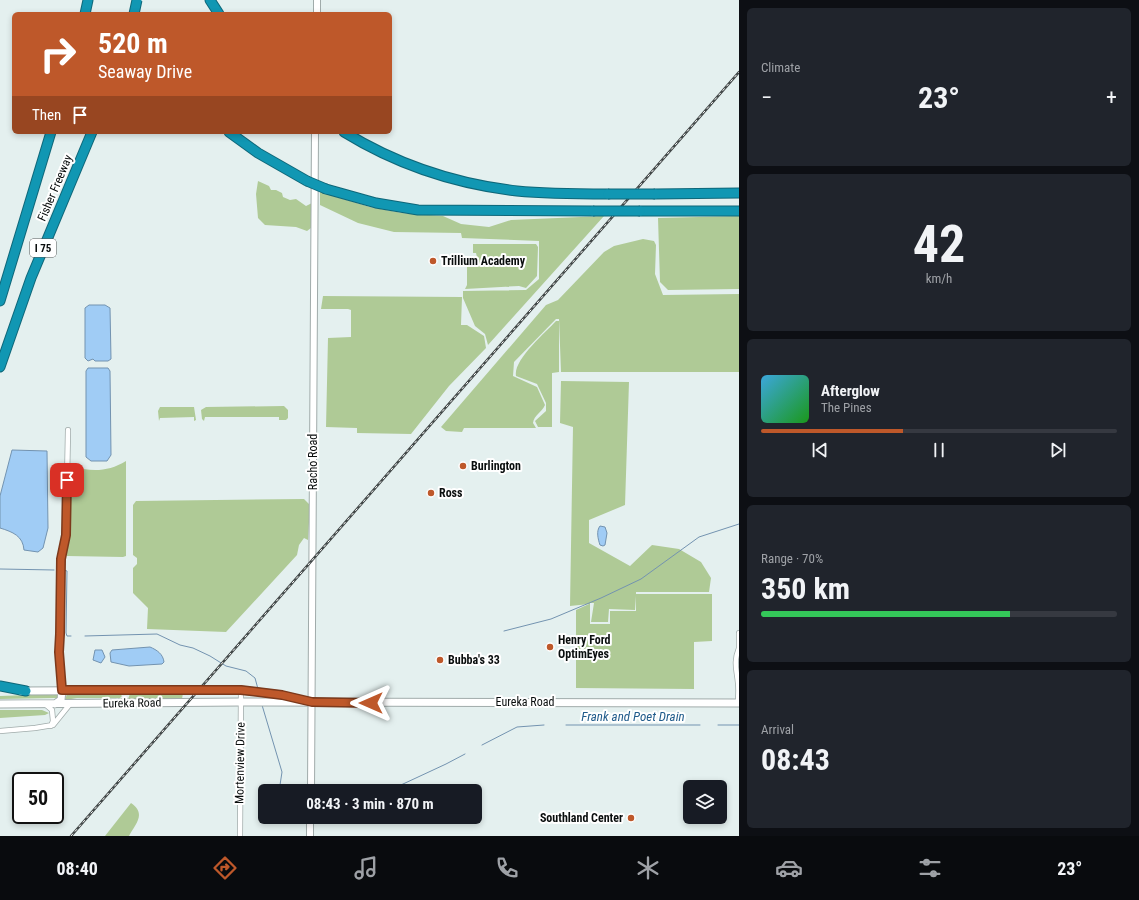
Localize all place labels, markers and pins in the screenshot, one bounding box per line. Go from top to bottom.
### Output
place label: Trillium Academy [441,254,526,268]
marker: Trillium Academy [428,256,438,266]
place label: Burlington [471,459,521,473]
marker: Burlington [458,461,468,471]
pin [50,463,84,497]
place label: Ross [439,486,463,500]
marker: Ross [426,488,436,498]
place label: Henry Ford OptimEyes [558,633,611,661]
marker: Henry Ford OptimEyes [545,642,555,652]
place label: Bubba's 33 [448,653,500,667]
marker: Bubba's 33 [435,655,445,665]
place label: Southland Center [540,811,623,825]
marker: Southland Center [626,813,636,823]

